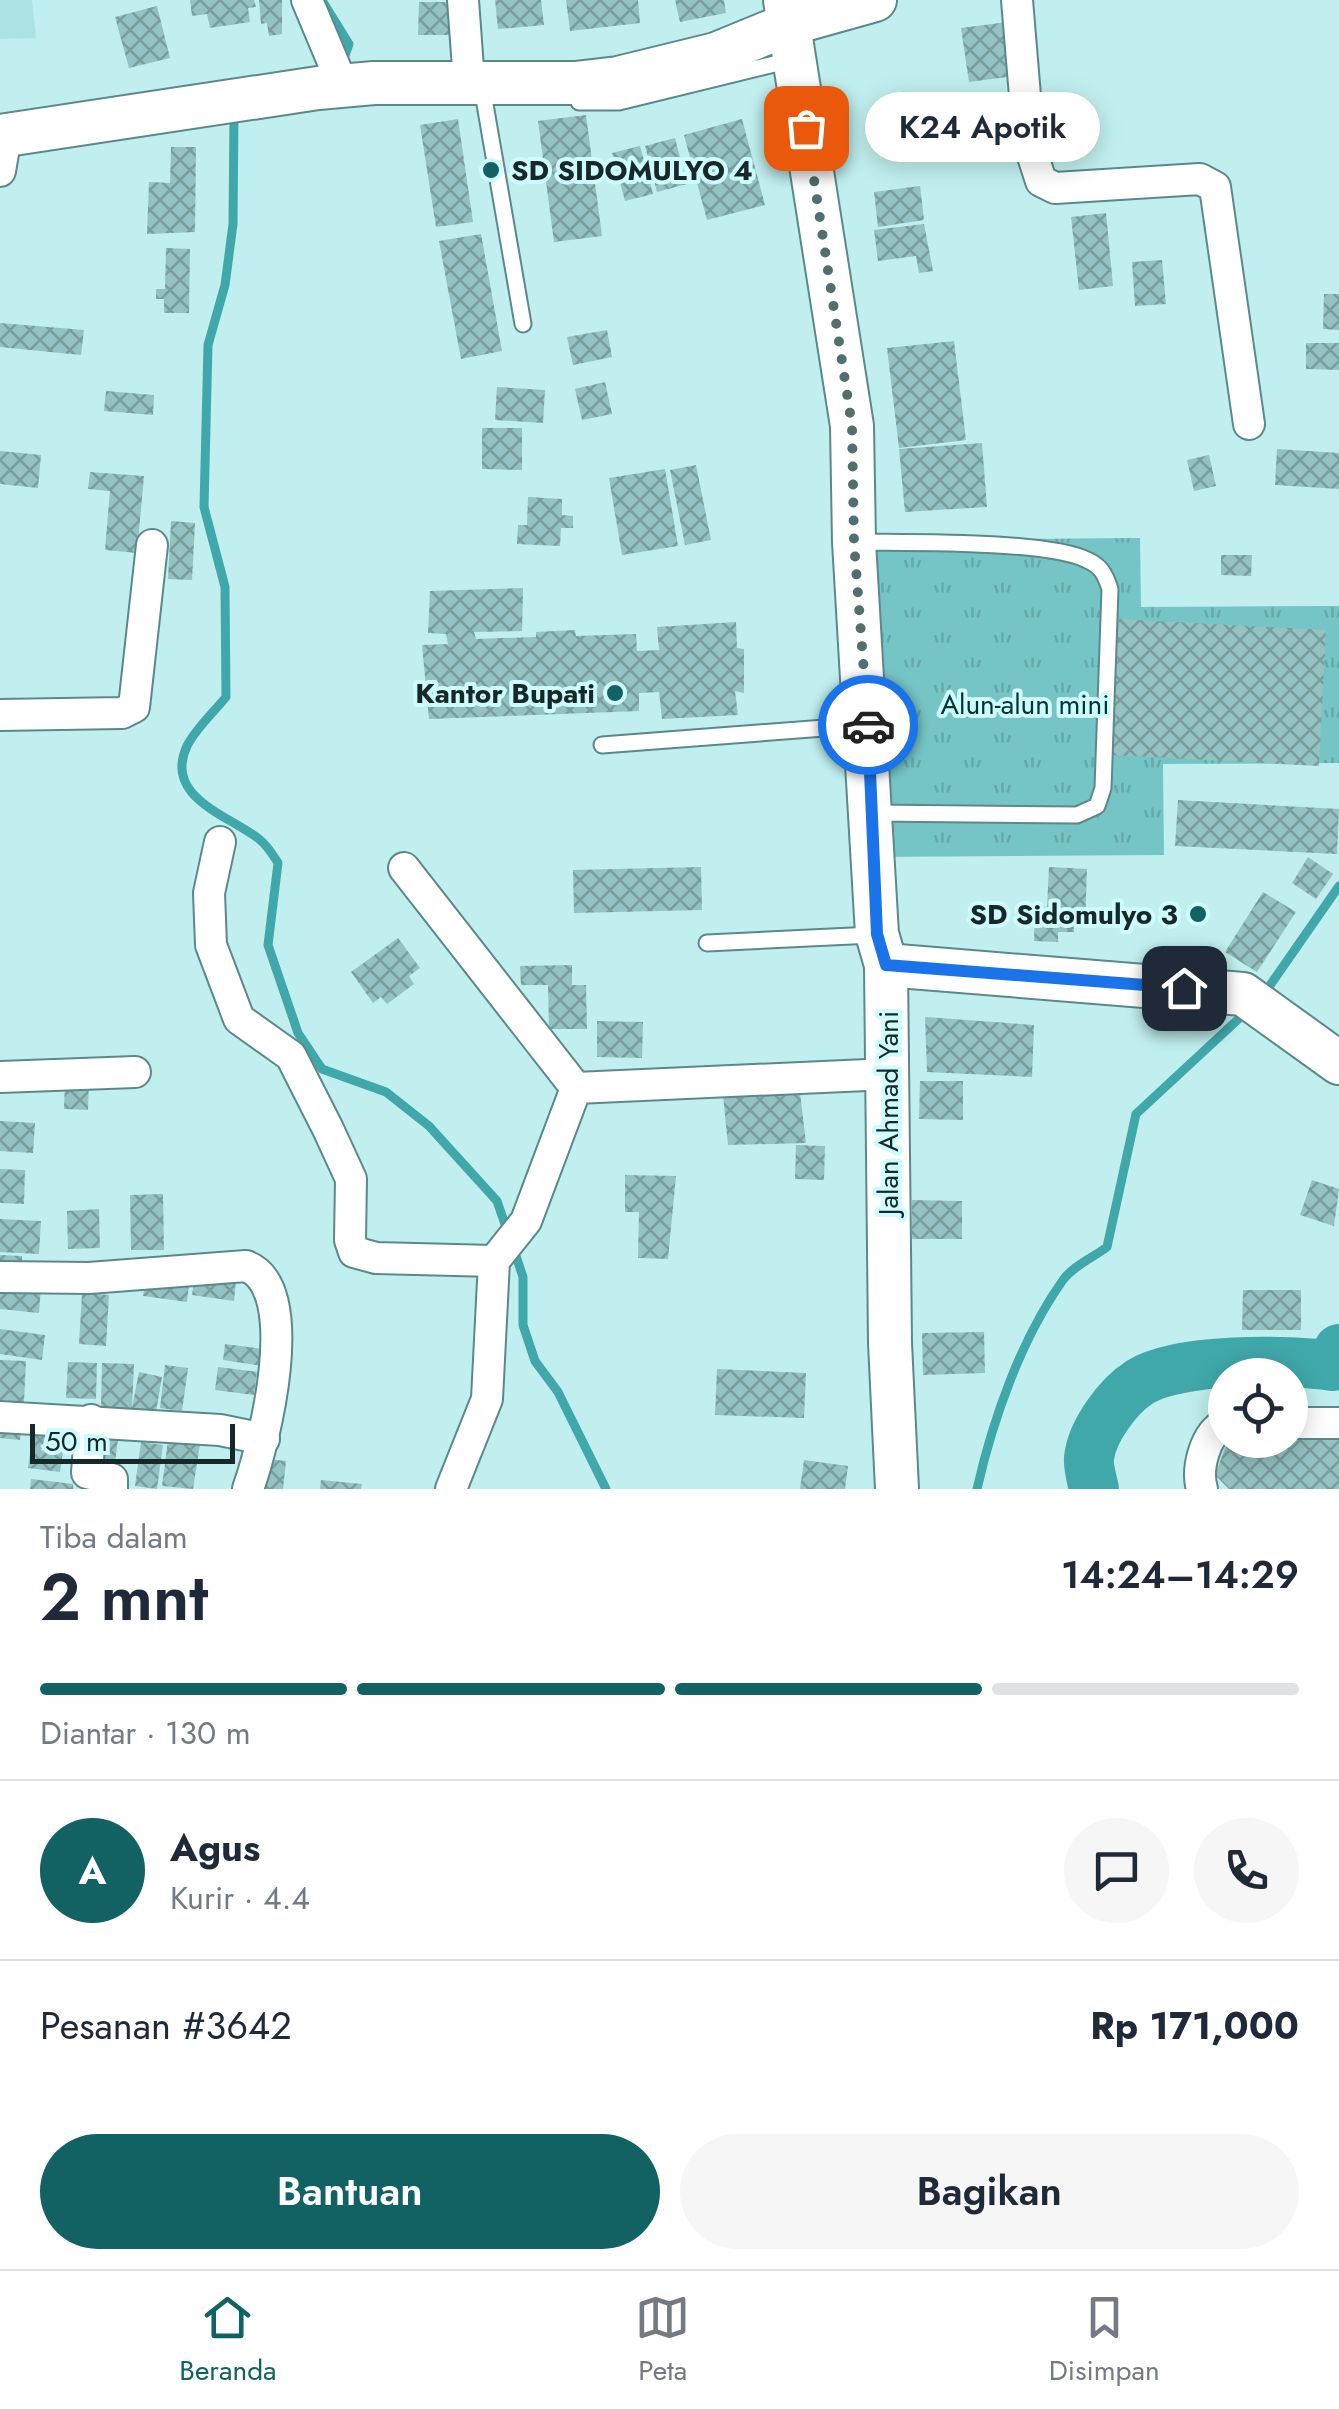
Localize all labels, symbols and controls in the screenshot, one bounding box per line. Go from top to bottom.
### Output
pin [764,86,849,171]
callout: K24 Apotik [866,93,1101,163]
icon: bag [779,101,834,156]
text: K24 Apotik [899,104,1066,150]
place label: SD SIDOMULYO 4 [511,150,753,191]
marker: SD SIDOMULYO 4 [480,159,502,181]
place label: Kantor Bupati [415,673,595,714]
courier [818,675,918,775]
marker: Kantor Bupati [604,682,626,704]
park label: Alun-alun mini [940,684,1110,725]
icon: car [841,698,896,753]
place label: SD Sidomulyo 3 [969,894,1178,935]
marker: SD Sidomulyo 3 [1187,903,1209,925]
pin [1142,946,1227,1031]
icon: home [1157,961,1212,1016]
street label: Jalan Ahmad Yani [868,1011,909,1219]
map controls [1208,1358,1308,1458]
button: locate [1208,1358,1308,1458]
scale bar [30,1419,235,1464]
text: 50 m [45,1421,108,1462]
text: Tiba dalam [40,1514,188,1560]
text: 14:24–14:29 [1061,1547,1299,1602]
text: 2 mnt [40,1550,208,1644]
text: Diantar · 130 m [40,1710,251,1756]
button: chat [1064,1818,1169,1923]
button: phone [1194,1818,1299,1923]
text: Agus [170,1820,260,1875]
text: A [79,1843,106,1898]
text: Kurir · 4.4 [170,1875,310,1921]
text: Pesanan #3642 [40,1998,292,2053]
text: Rp 171,000 [1090,1998,1299,2053]
button: Bantuan [40,2134,660,2249]
button: Bagikan [680,2134,1299,2249]
tab: Beranda [179,2290,277,2391]
tab: Peta [635,2290,690,2391]
tab: Disimpan [1049,2290,1160,2391]

